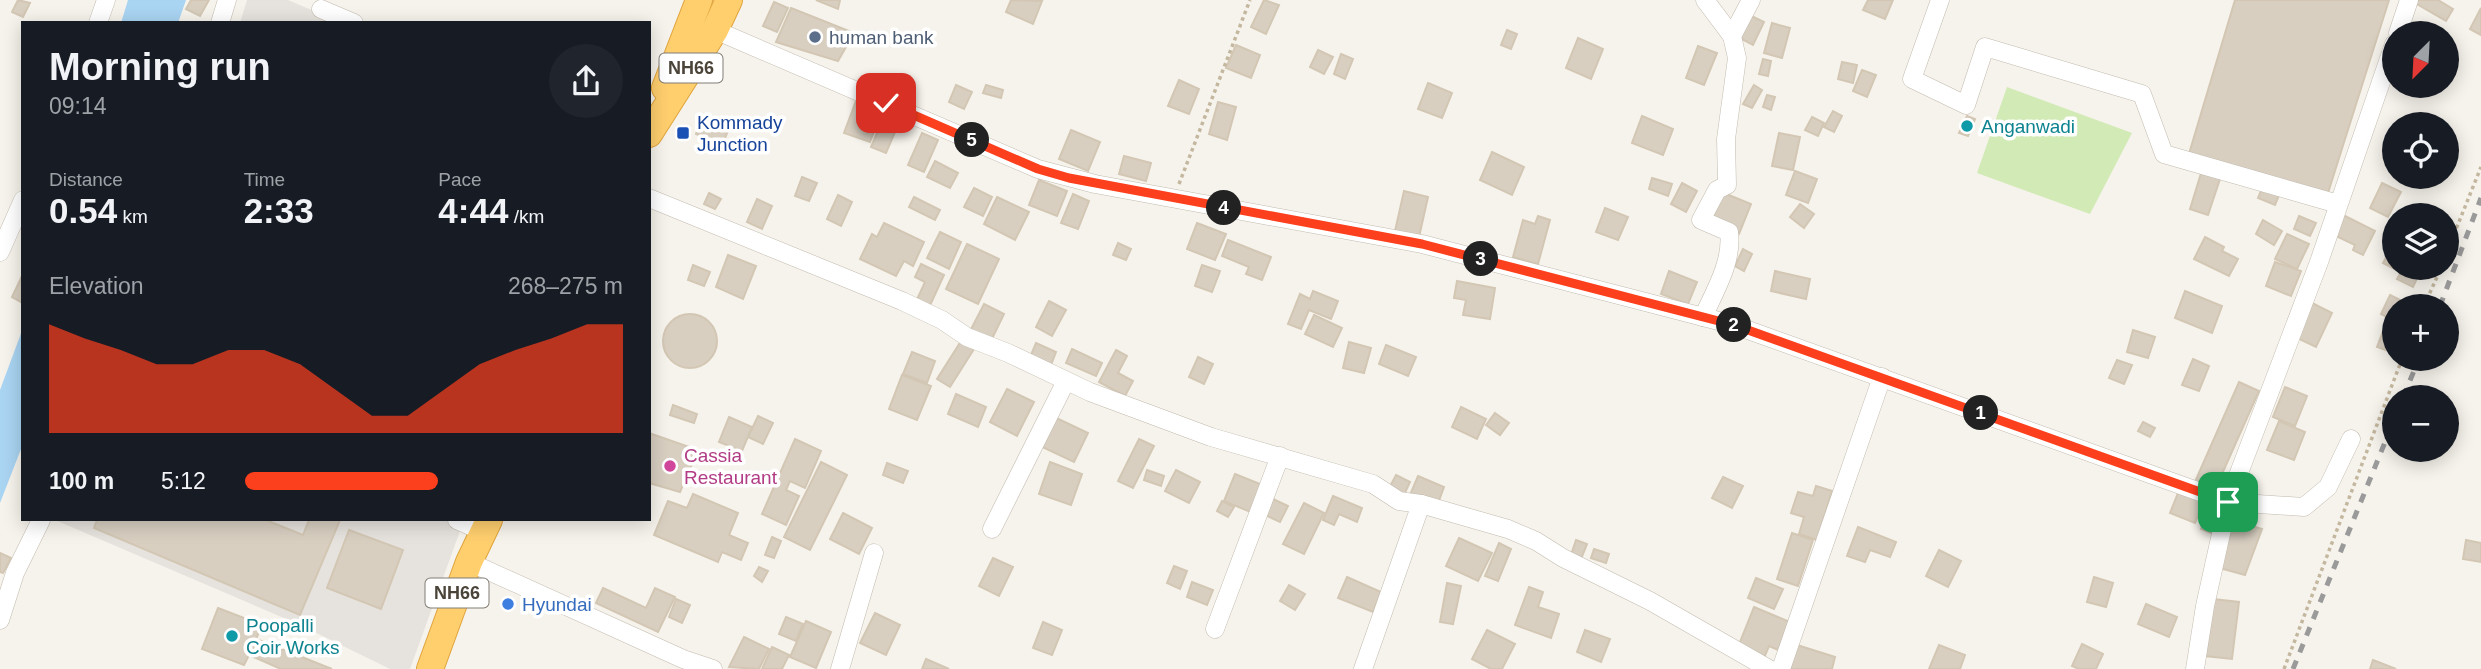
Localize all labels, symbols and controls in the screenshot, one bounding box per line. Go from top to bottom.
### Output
north arrow [2382,21,2459,98]
map controls [2382,21,2459,462]
place label: human bank [829,27,934,48]
marker: human bank [807,29,823,45]
button: share [549,44,623,118]
text: Morning run [49,46,271,88]
road number: NH66 [660,54,722,82]
pin [856,73,916,133]
icon: check [867,84,905,122]
text: 09:14 [49,93,107,119]
place label: Kommady Junction [697,112,783,155]
button: locate [2382,112,2459,189]
place label: Anganwadi [1981,116,2075,137]
marker: Anganwadi [1959,118,1975,134]
pin: 5 [954,122,990,158]
marker: Kommady Junction [675,125,691,141]
text: 5 [966,129,977,150]
text: Distance [49,169,123,190]
text: Time [244,169,285,190]
text: Pace [438,169,482,190]
pin: 4 [1206,190,1242,226]
text: 0.54 [49,191,117,230]
text: 2:33 [244,191,314,230]
text: 4:44 [438,191,508,230]
text: 4 [1218,197,1229,218]
button: layers [2382,203,2459,280]
text: km [117,206,148,227]
text: /km [508,206,544,227]
pin: 3 [1464,242,1498,276]
text: 3 [1475,248,1486,269]
text: Elevation [49,273,144,299]
text: 268–275 m [508,273,623,299]
button: + [2382,294,2459,371]
pin: 2 [1716,308,1752,342]
text: 2 [1728,314,1739,335]
button: − [2382,385,2459,462]
pin: 1 [1964,396,1998,430]
text: 1 [1975,402,1986,423]
place label: Cassia Restaurant [684,445,778,488]
marker: Cassia Restaurant [662,458,678,474]
text: 100 m [49,468,114,494]
text: 5:12 [161,468,206,494]
pin [2198,472,2258,532]
icon: arrive [2209,483,2247,521]
road number: NH66 [426,578,489,608]
place label: Hyundai [522,594,592,615]
marker: Hyundai [500,596,516,612]
place label: Poopalli Coir Works [246,615,340,658]
marker: Poopalli Coir Works [224,628,240,644]

